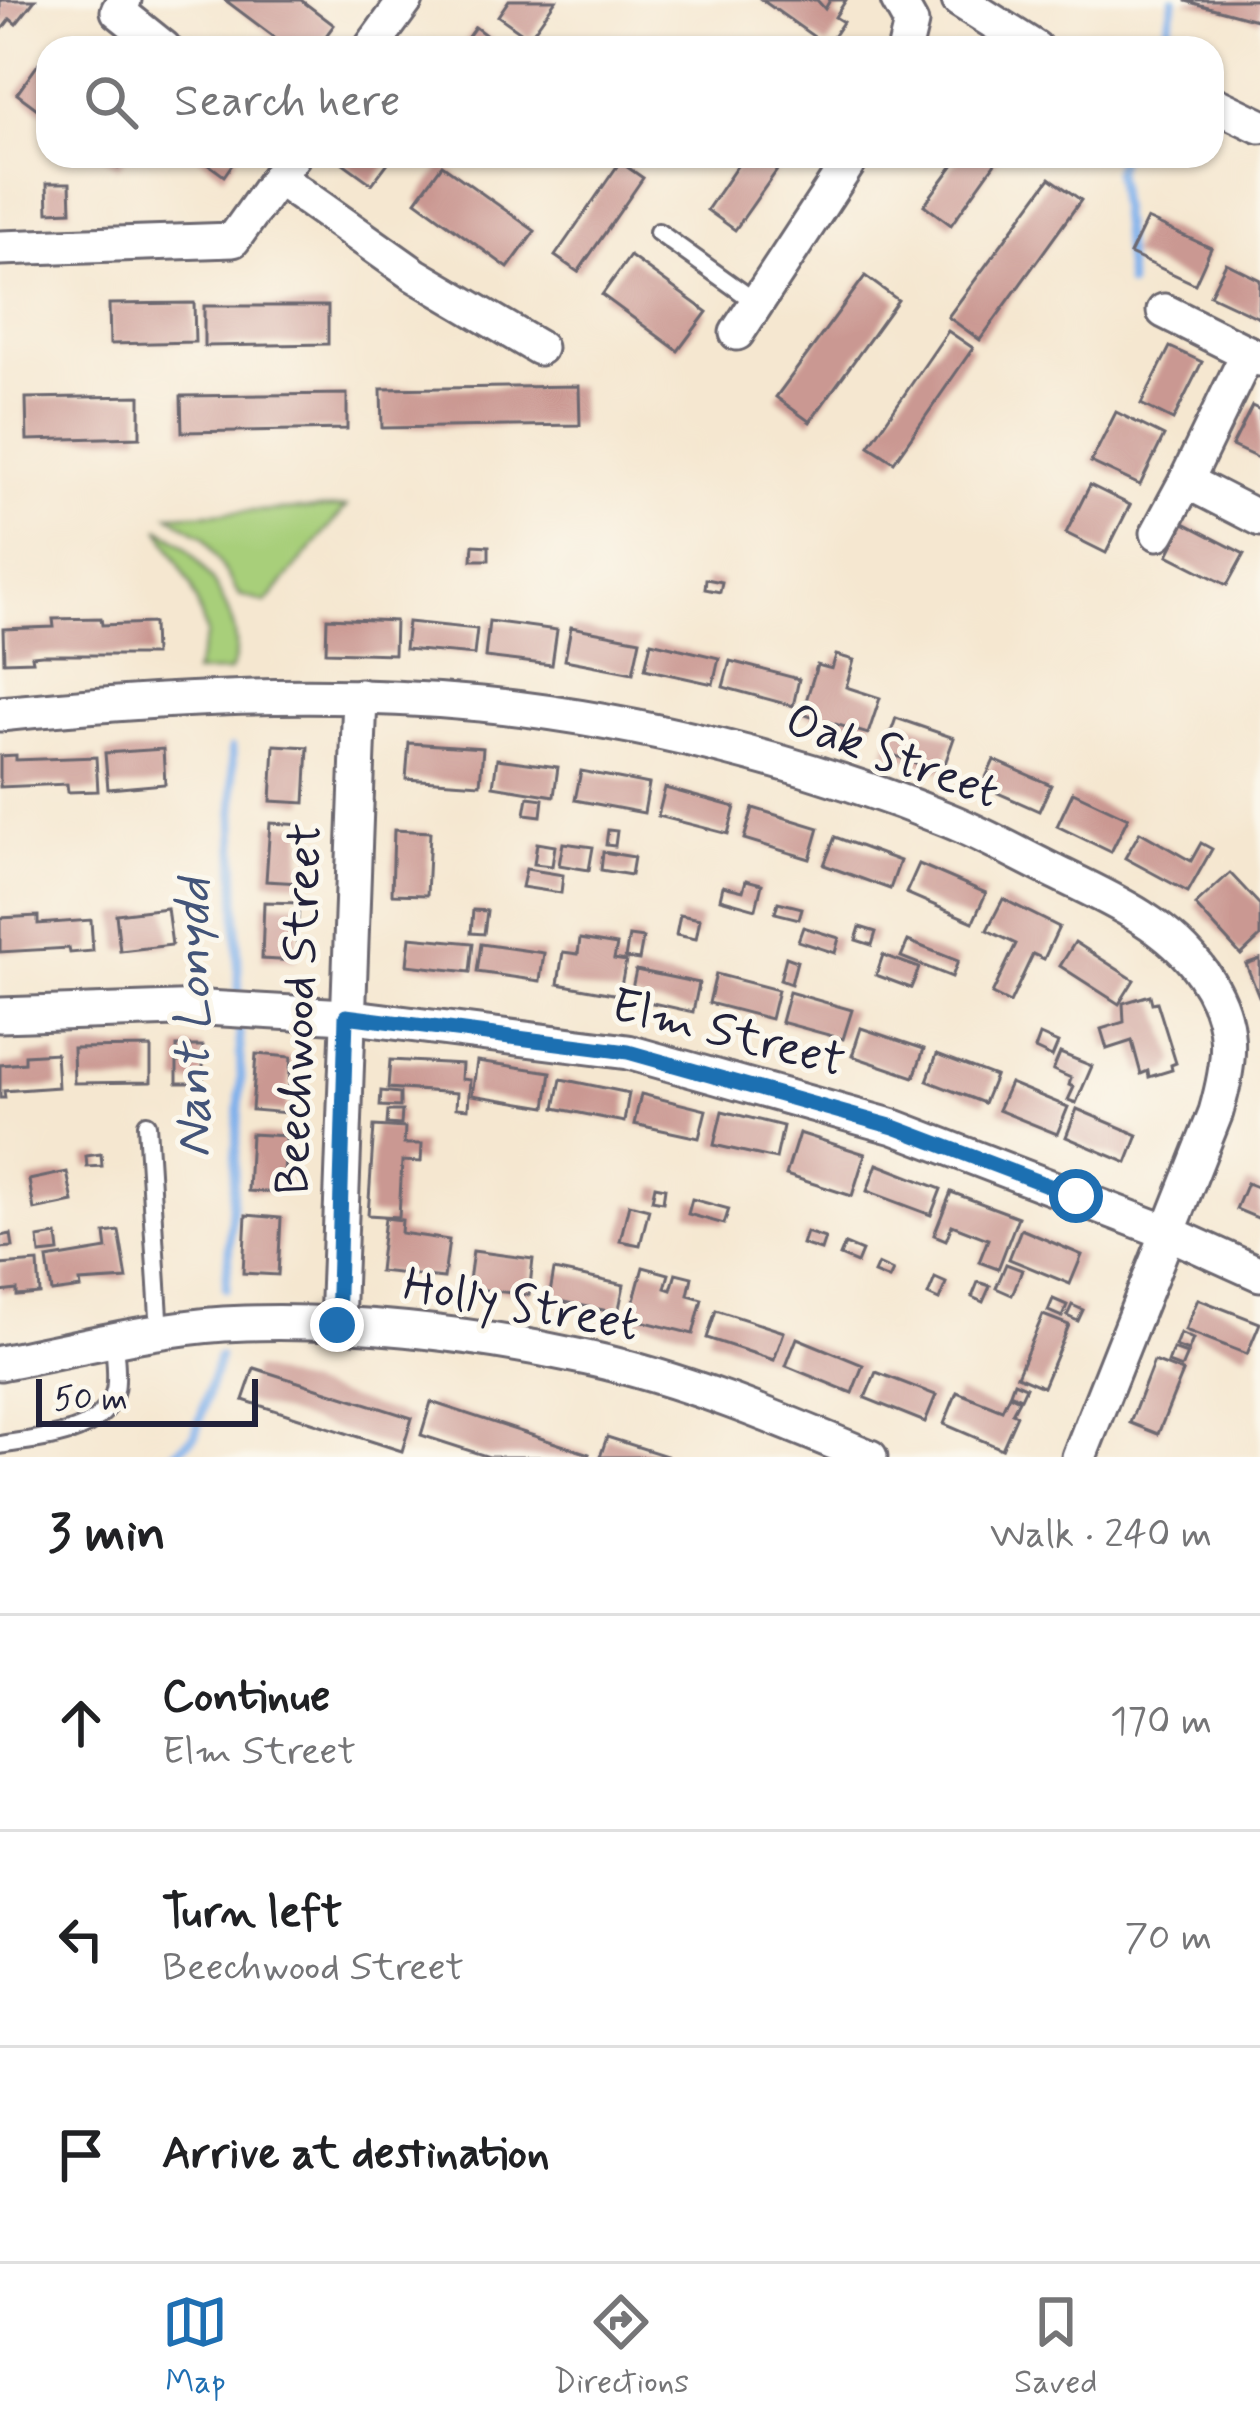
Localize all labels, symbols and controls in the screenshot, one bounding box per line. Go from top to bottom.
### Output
search box [36,36,1224,168]
icon: search [78,69,144,135]
text: Search here [174,73,401,132]
street label: Oak Street [777,689,1007,825]
street label: Beechwood Street [262,822,338,1196]
water label: Nant Lonydd [162,875,228,1158]
street label: Elm Street [605,975,851,1093]
route start [1049,1169,1103,1223]
street label: Holly Street [398,1254,644,1358]
route end [310,1298,364,1352]
scale bar [36,1373,258,1426]
text: 50 m [54,1378,128,1422]
text: 3 min [48,1502,166,1568]
text: Walk · 240 m [990,1510,1212,1561]
text: Continue [162,1668,330,1727]
icon: ahead [48,1690,114,1756]
text: 170 m [1110,1697,1212,1748]
text: Elm Street [162,1727,356,1778]
text: Turn left [162,1884,342,1943]
icon: left [48,1906,114,1972]
text: 70 m [1124,1913,1212,1964]
text: Beechwood Street [162,1943,464,1994]
icon: arrive [48,2122,114,2188]
text: Arrive at destination [162,2125,550,2184]
tab: Map [162,2289,228,2405]
tab: Directions [553,2289,689,2405]
tab: Saved [1014,2289,1098,2405]

